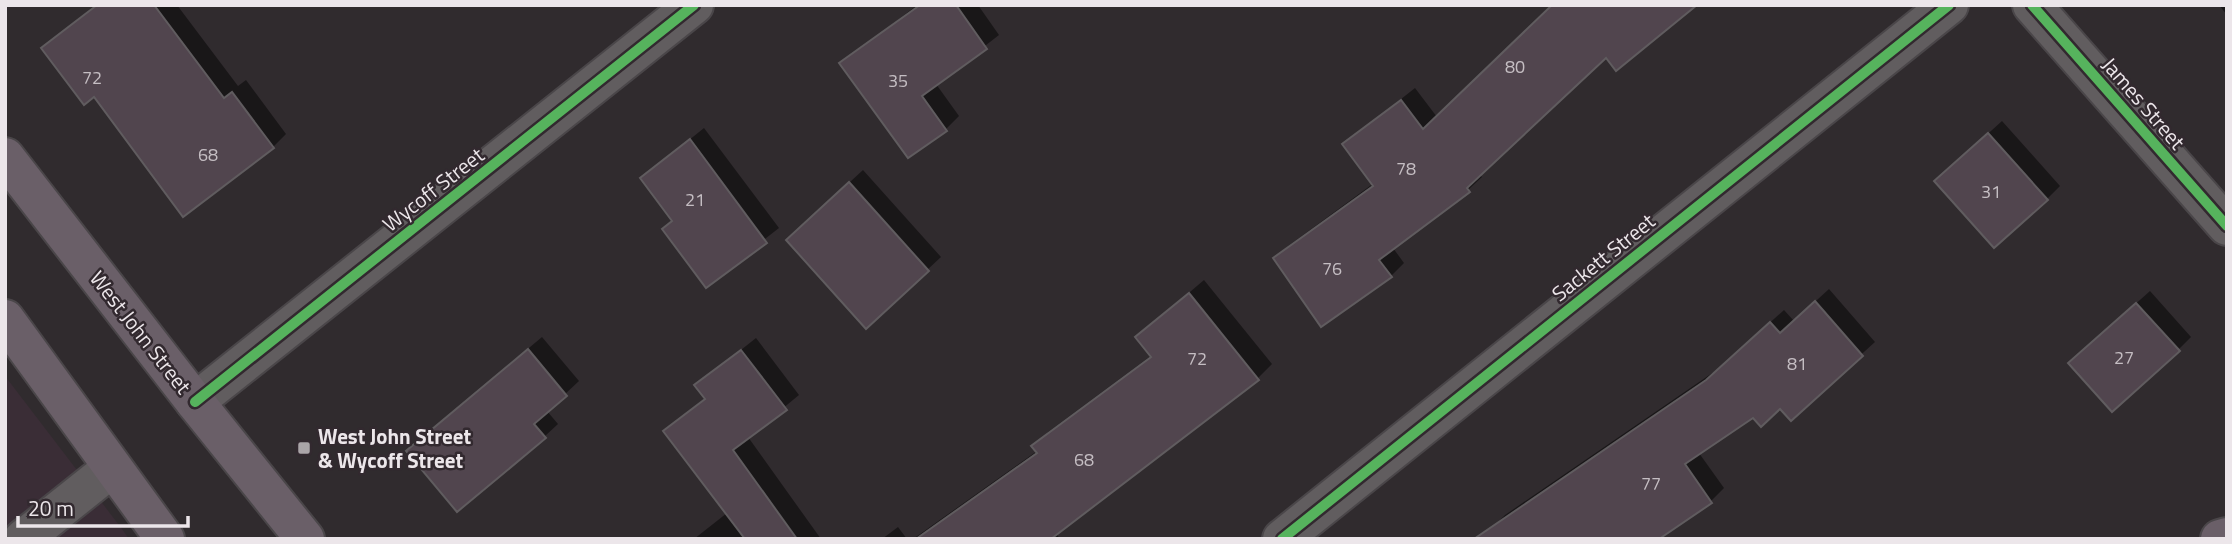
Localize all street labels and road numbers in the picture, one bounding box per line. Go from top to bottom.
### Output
street label: James Street [2095,50,2194,157]
street label: Wycoff Street [375,139,491,239]
street label: Sackett Street [1544,205,1662,309]
street label: West John Street [83,263,200,401]

